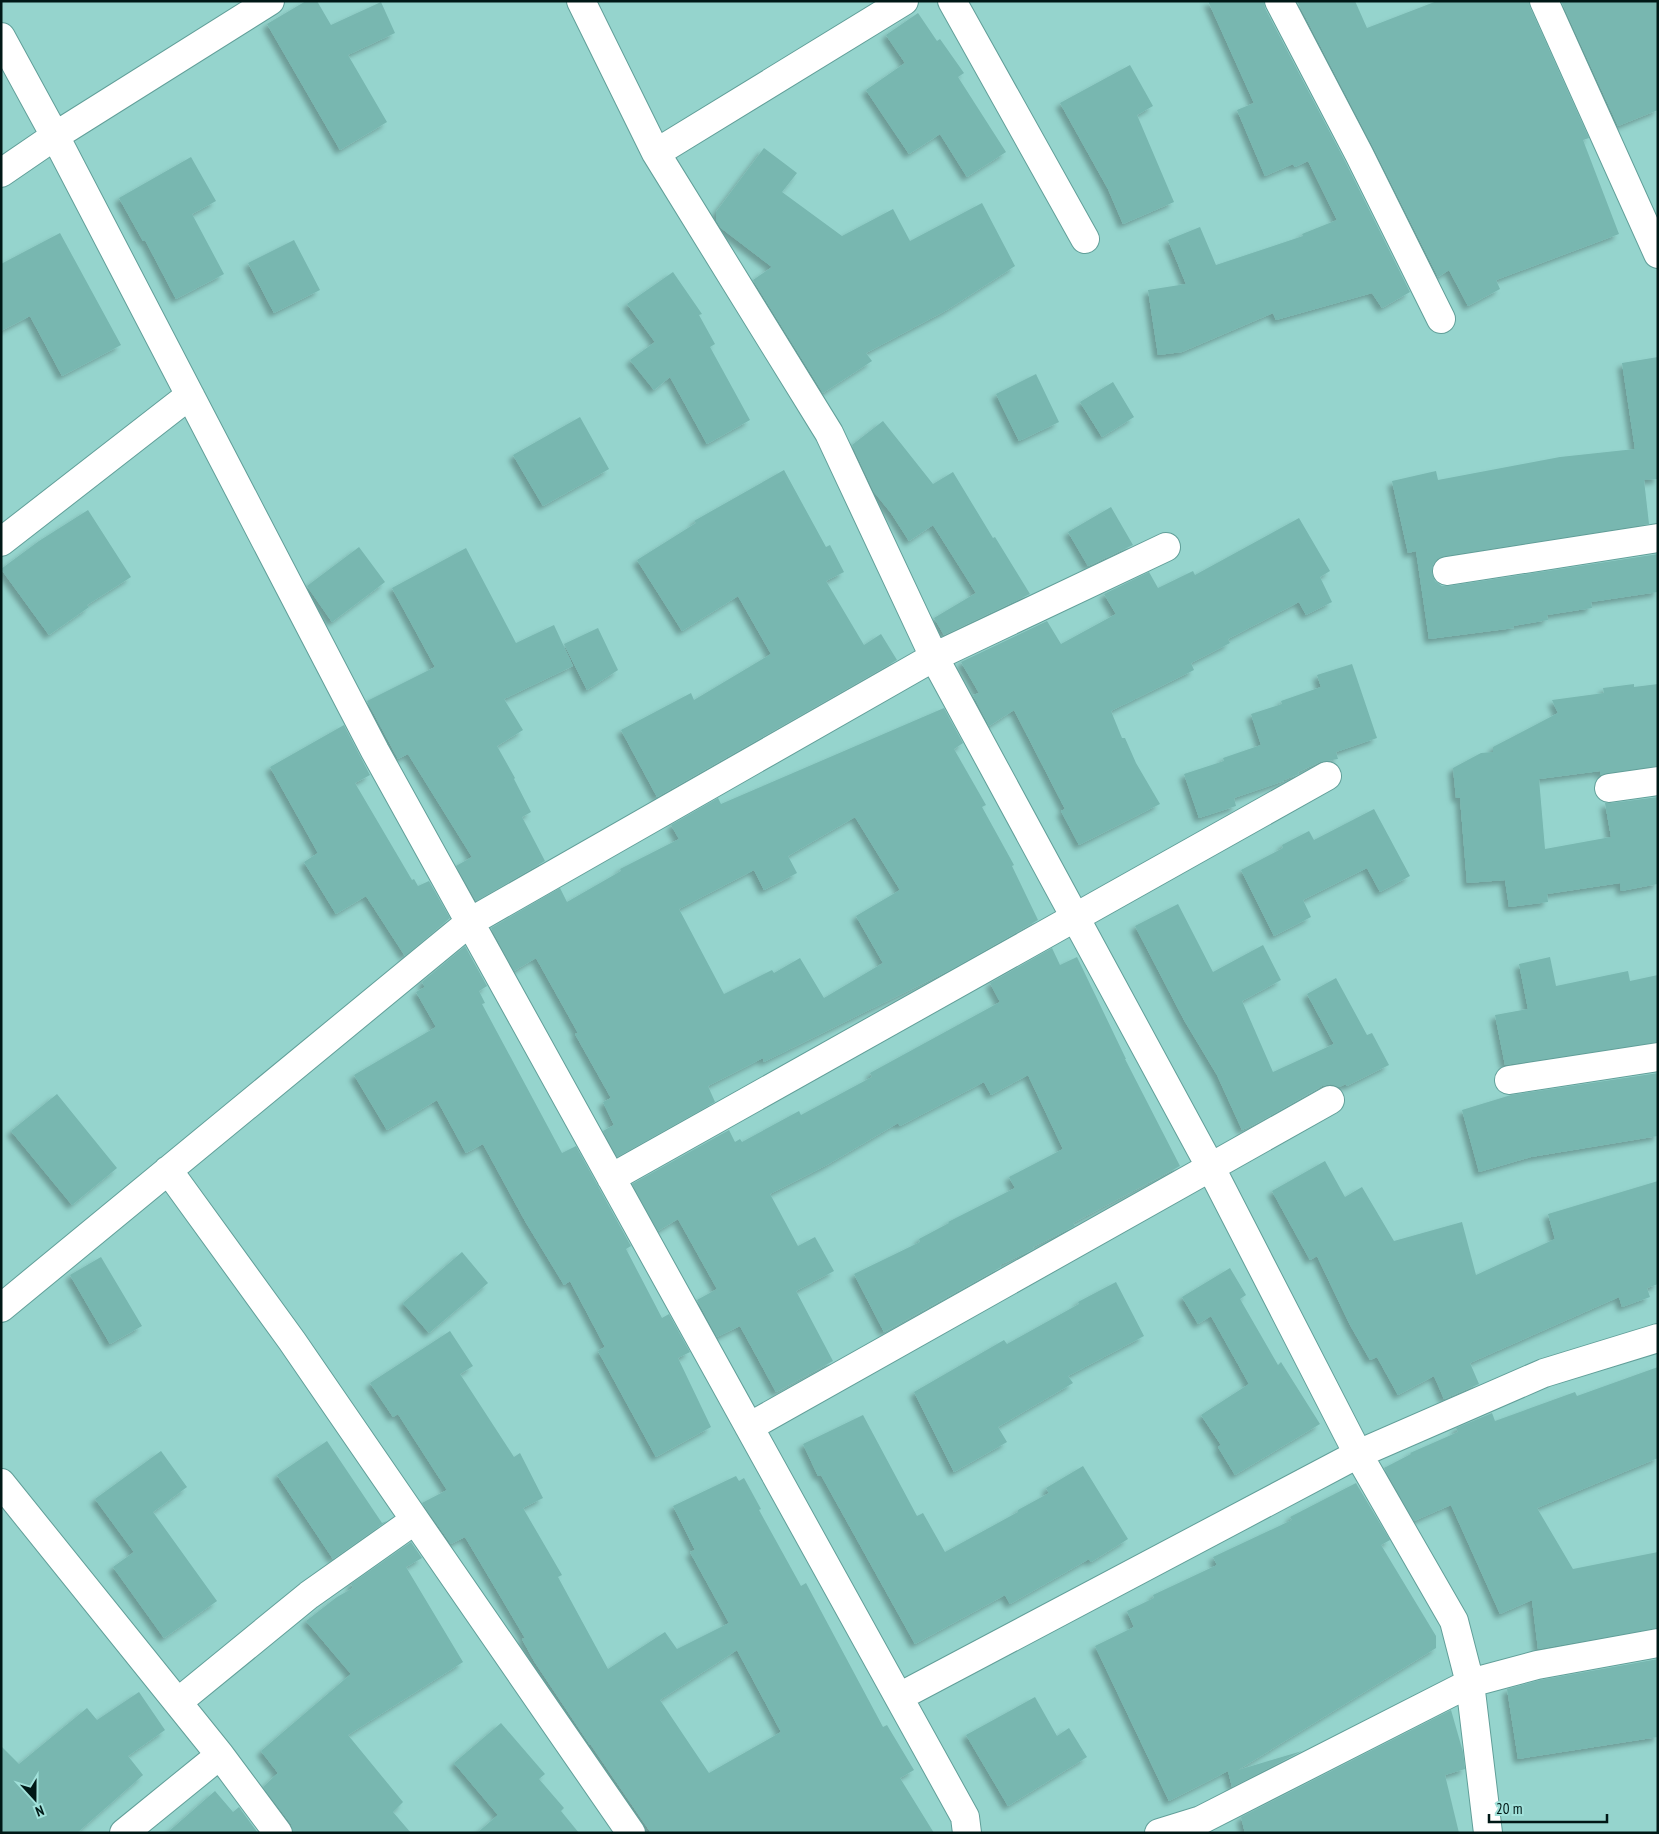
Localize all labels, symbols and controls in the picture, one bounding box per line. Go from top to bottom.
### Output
north arrow [10,1774,60,1824]
scale bar [1489,1792,1606,1824]
text: 20 m [1496,1799,1522,1818]
text: N [33,1801,46,1821]

